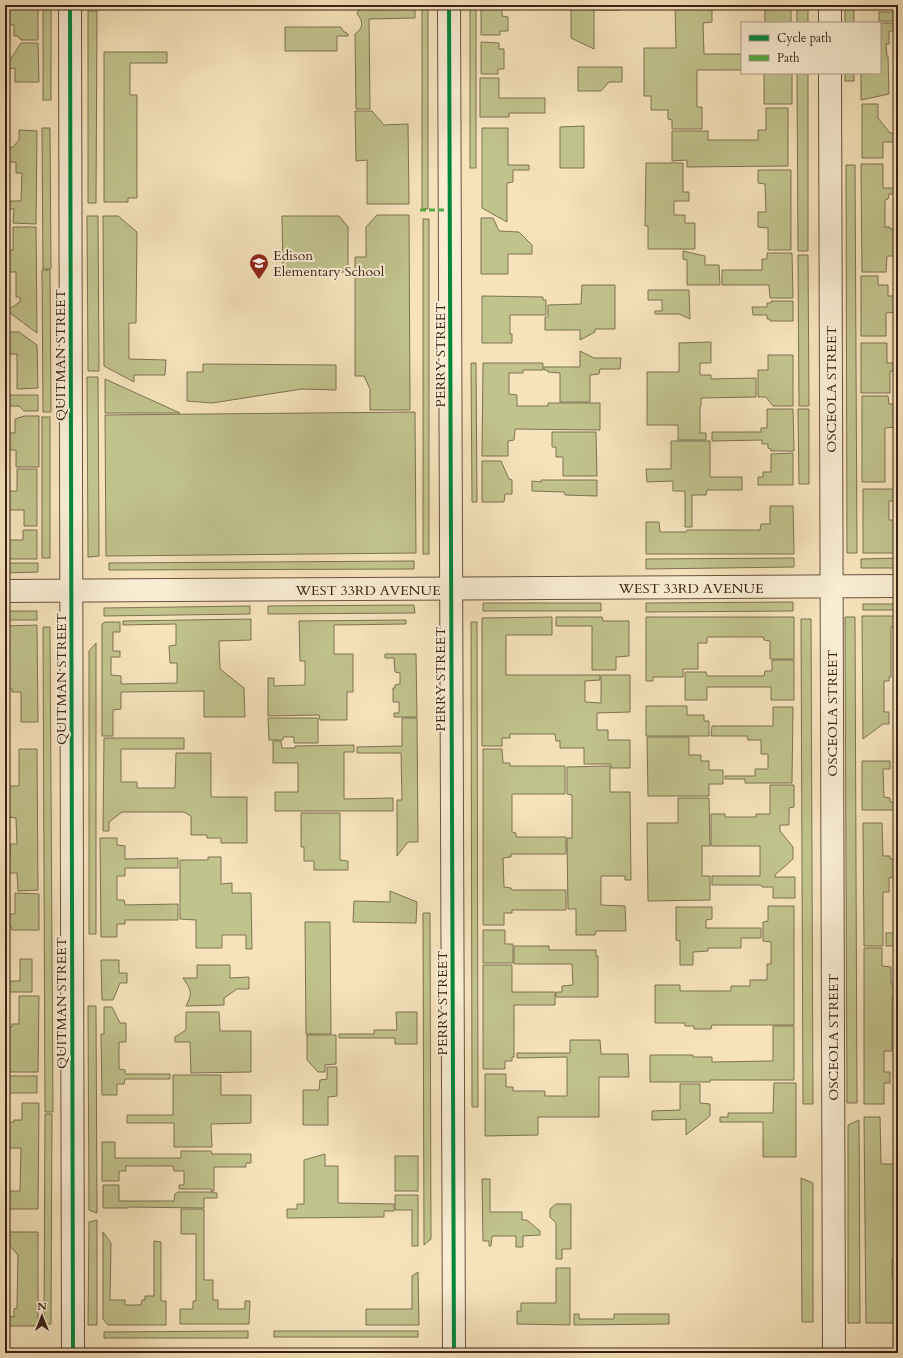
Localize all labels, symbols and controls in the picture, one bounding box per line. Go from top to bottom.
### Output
legend [741,22,881,74]
text: Cycle path [777,30,832,46]
text: Path [777,50,800,66]
place label: Edison Elementary School [273,246,385,281]
school or university icon: Edison Elementary School [248,252,270,280]
street label: QUITMAN STREET [51,289,70,421]
street label: PERRY STREET [431,302,450,408]
street label: OSCEOLA STREET [822,325,841,453]
street label: WEST 33RD AVENUE [617,579,764,598]
street label: WEST 33RD AVENUE [294,581,441,600]
street label: QUITMAN STREET [52,613,71,745]
street label: PERRY STREET [431,626,450,732]
street label: OSCEOLA STREET [823,649,842,777]
street label: QUITMAN STREET [52,937,71,1069]
street label: PERRY STREET [433,950,452,1056]
street label: OSCEOLA STREET [824,973,843,1101]
north arrow [22,1296,62,1336]
text: N [37,1299,47,1314]

